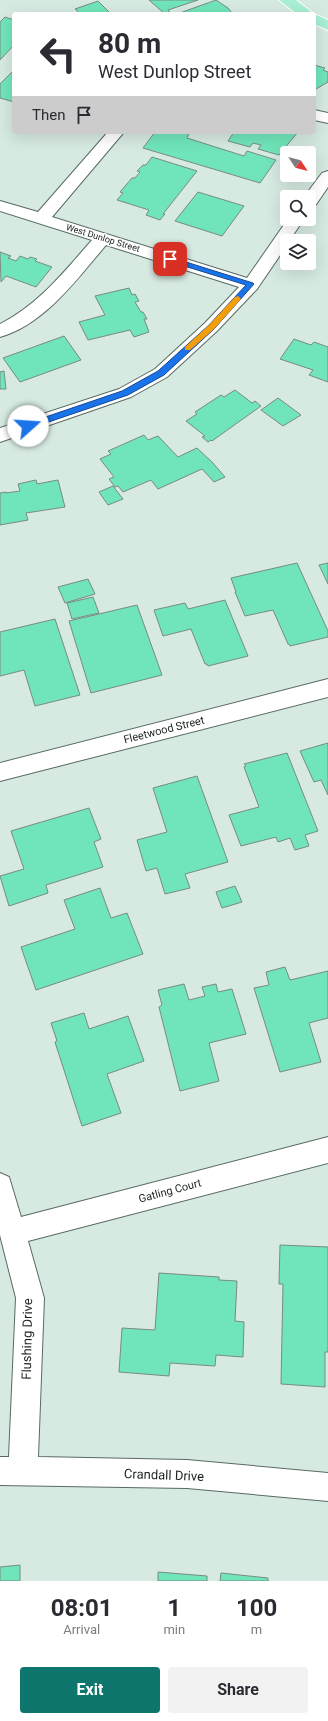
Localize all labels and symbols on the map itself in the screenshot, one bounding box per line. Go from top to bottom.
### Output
north arrow [280,146,316,182]
street label: West Dunlop Street [65,222,141,254]
pin [153,242,187,276]
position arrow [7,405,49,447]
street label: Fleetwood Street [122,714,206,746]
street label: Gatling Court [137,1176,203,1206]
street label: Flushing Drive [19,1298,35,1380]
street label: Crandall Drive [124,1466,204,1484]

